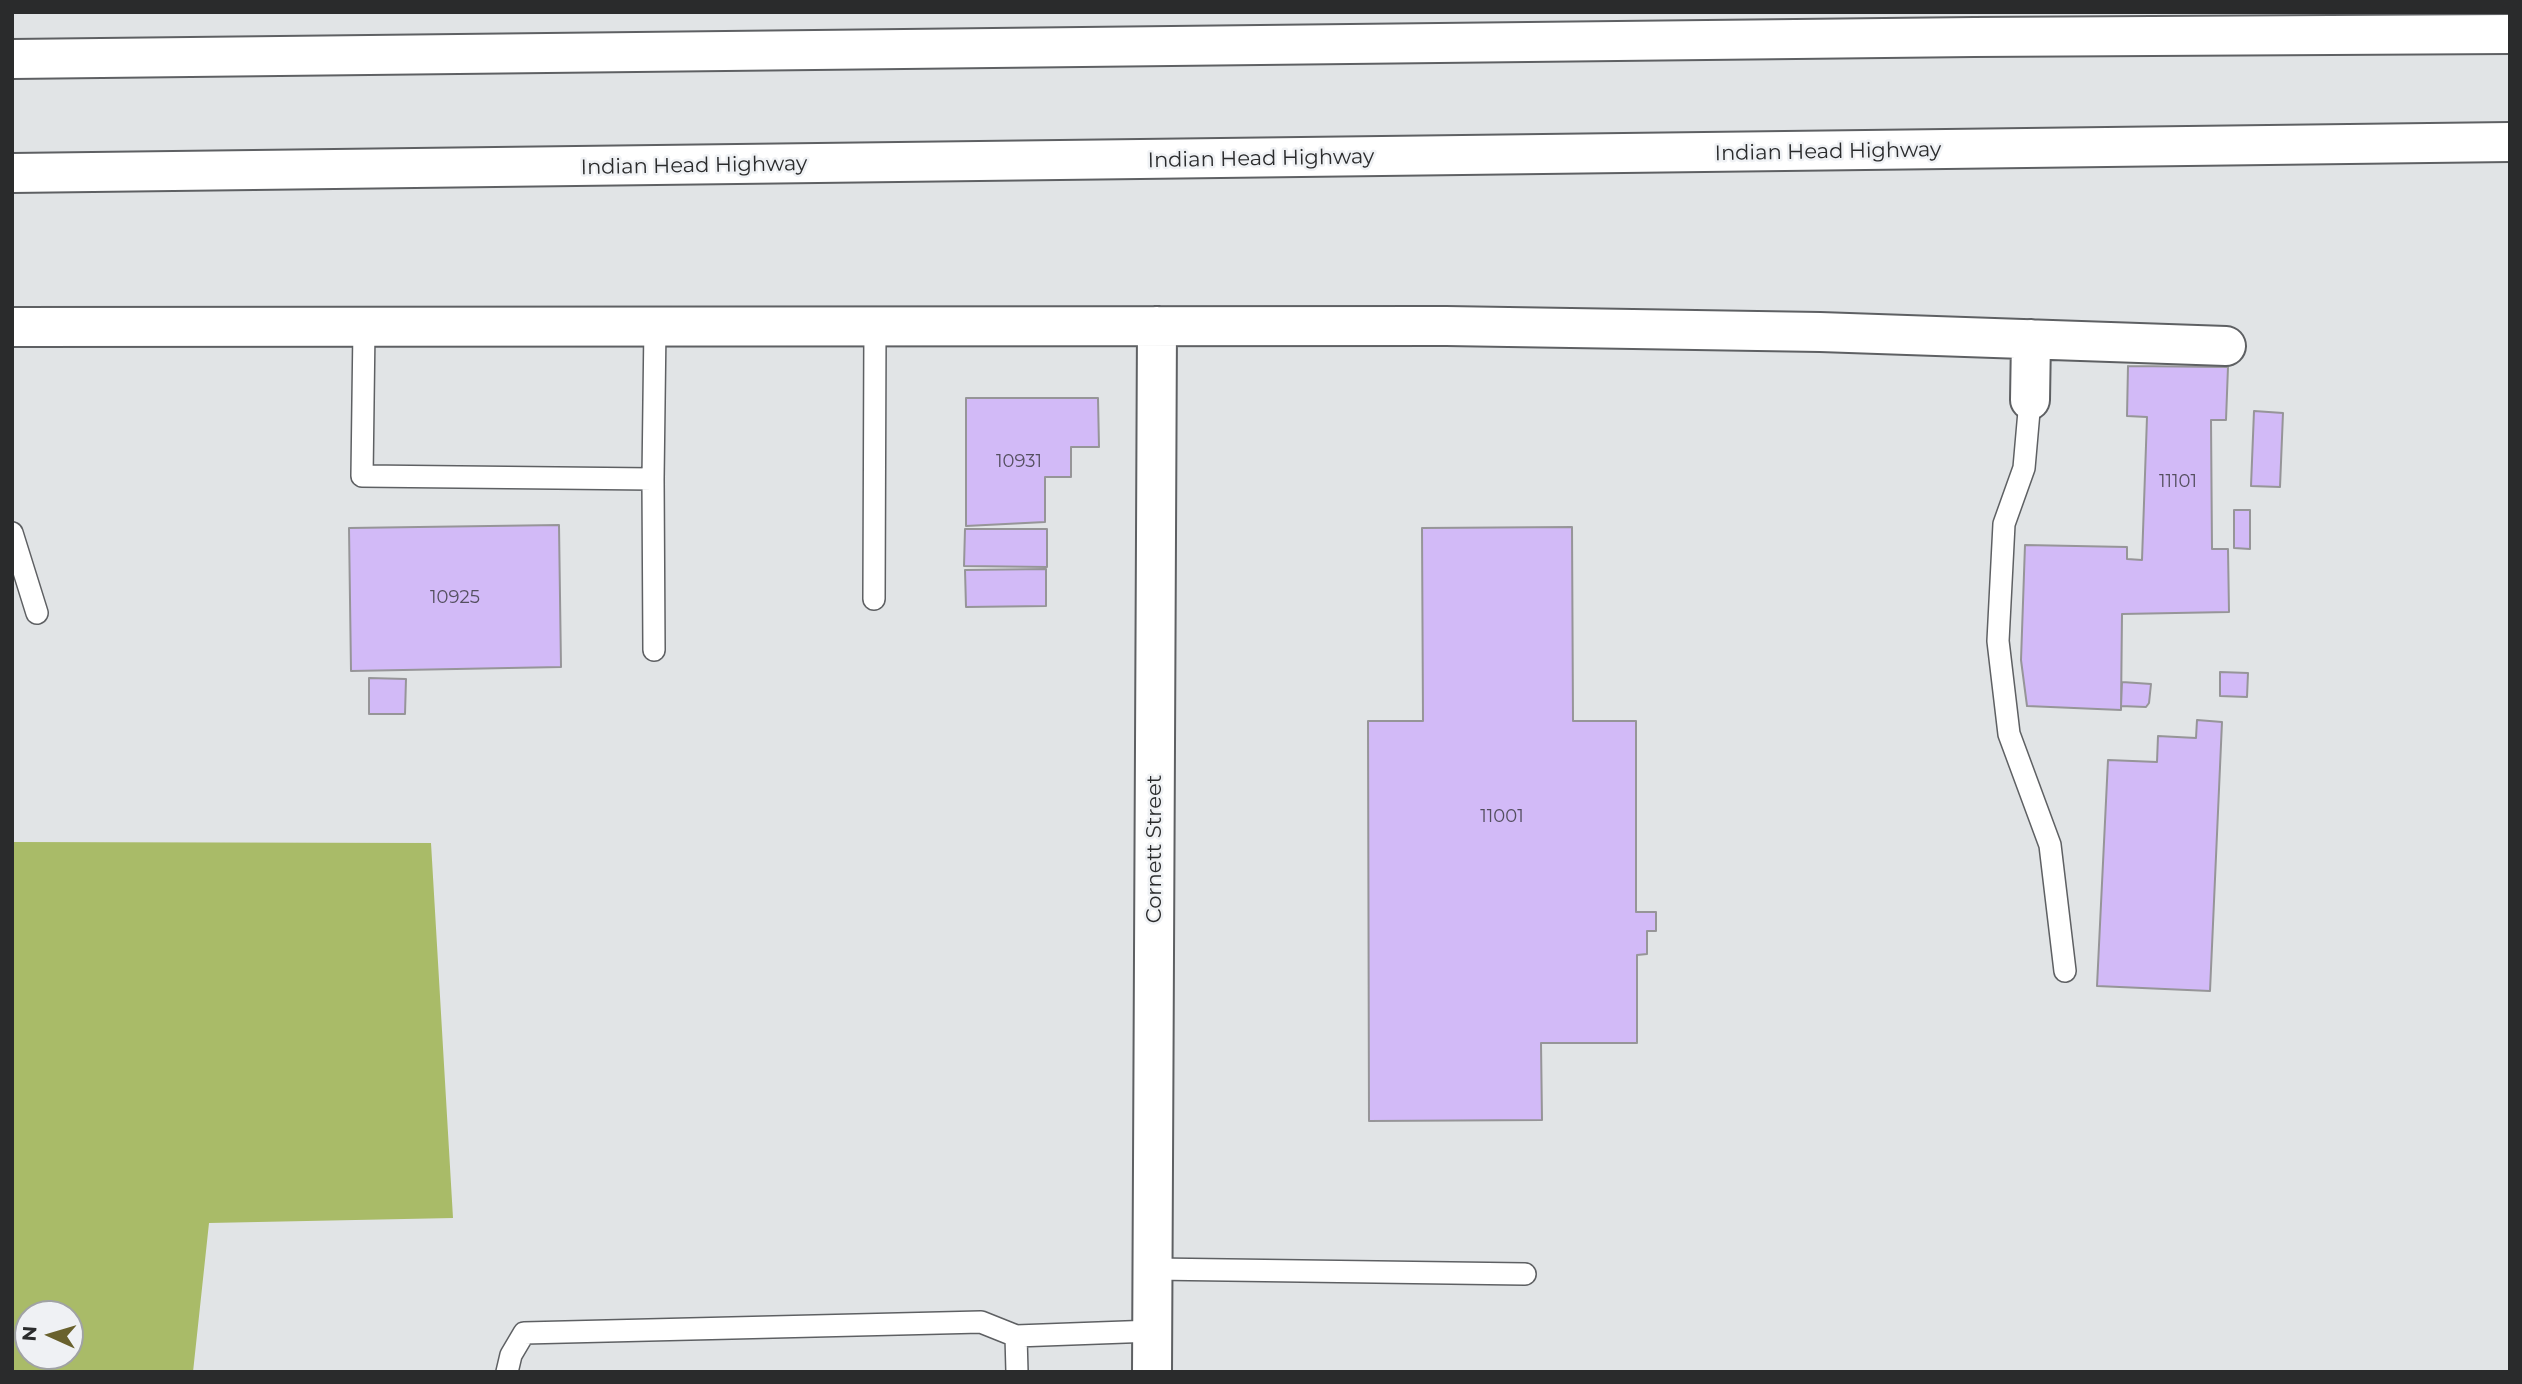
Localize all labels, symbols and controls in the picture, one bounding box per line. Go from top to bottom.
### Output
street label: Indian Head Highway [1715,137,1941,167]
street label: Indian Head Highway [1148,144,1374,174]
street label: Indian Head Highway [581,151,807,181]
house number: 10931 [996,451,1042,473]
house number: 11101 [2159,471,2197,493]
house number: 10925 [430,587,480,609]
street label: Cornett Street [1142,775,1168,923]
house number: 11001 [1480,806,1524,828]
north arrow [14,1300,84,1370]
text: N [18,1325,42,1342]

